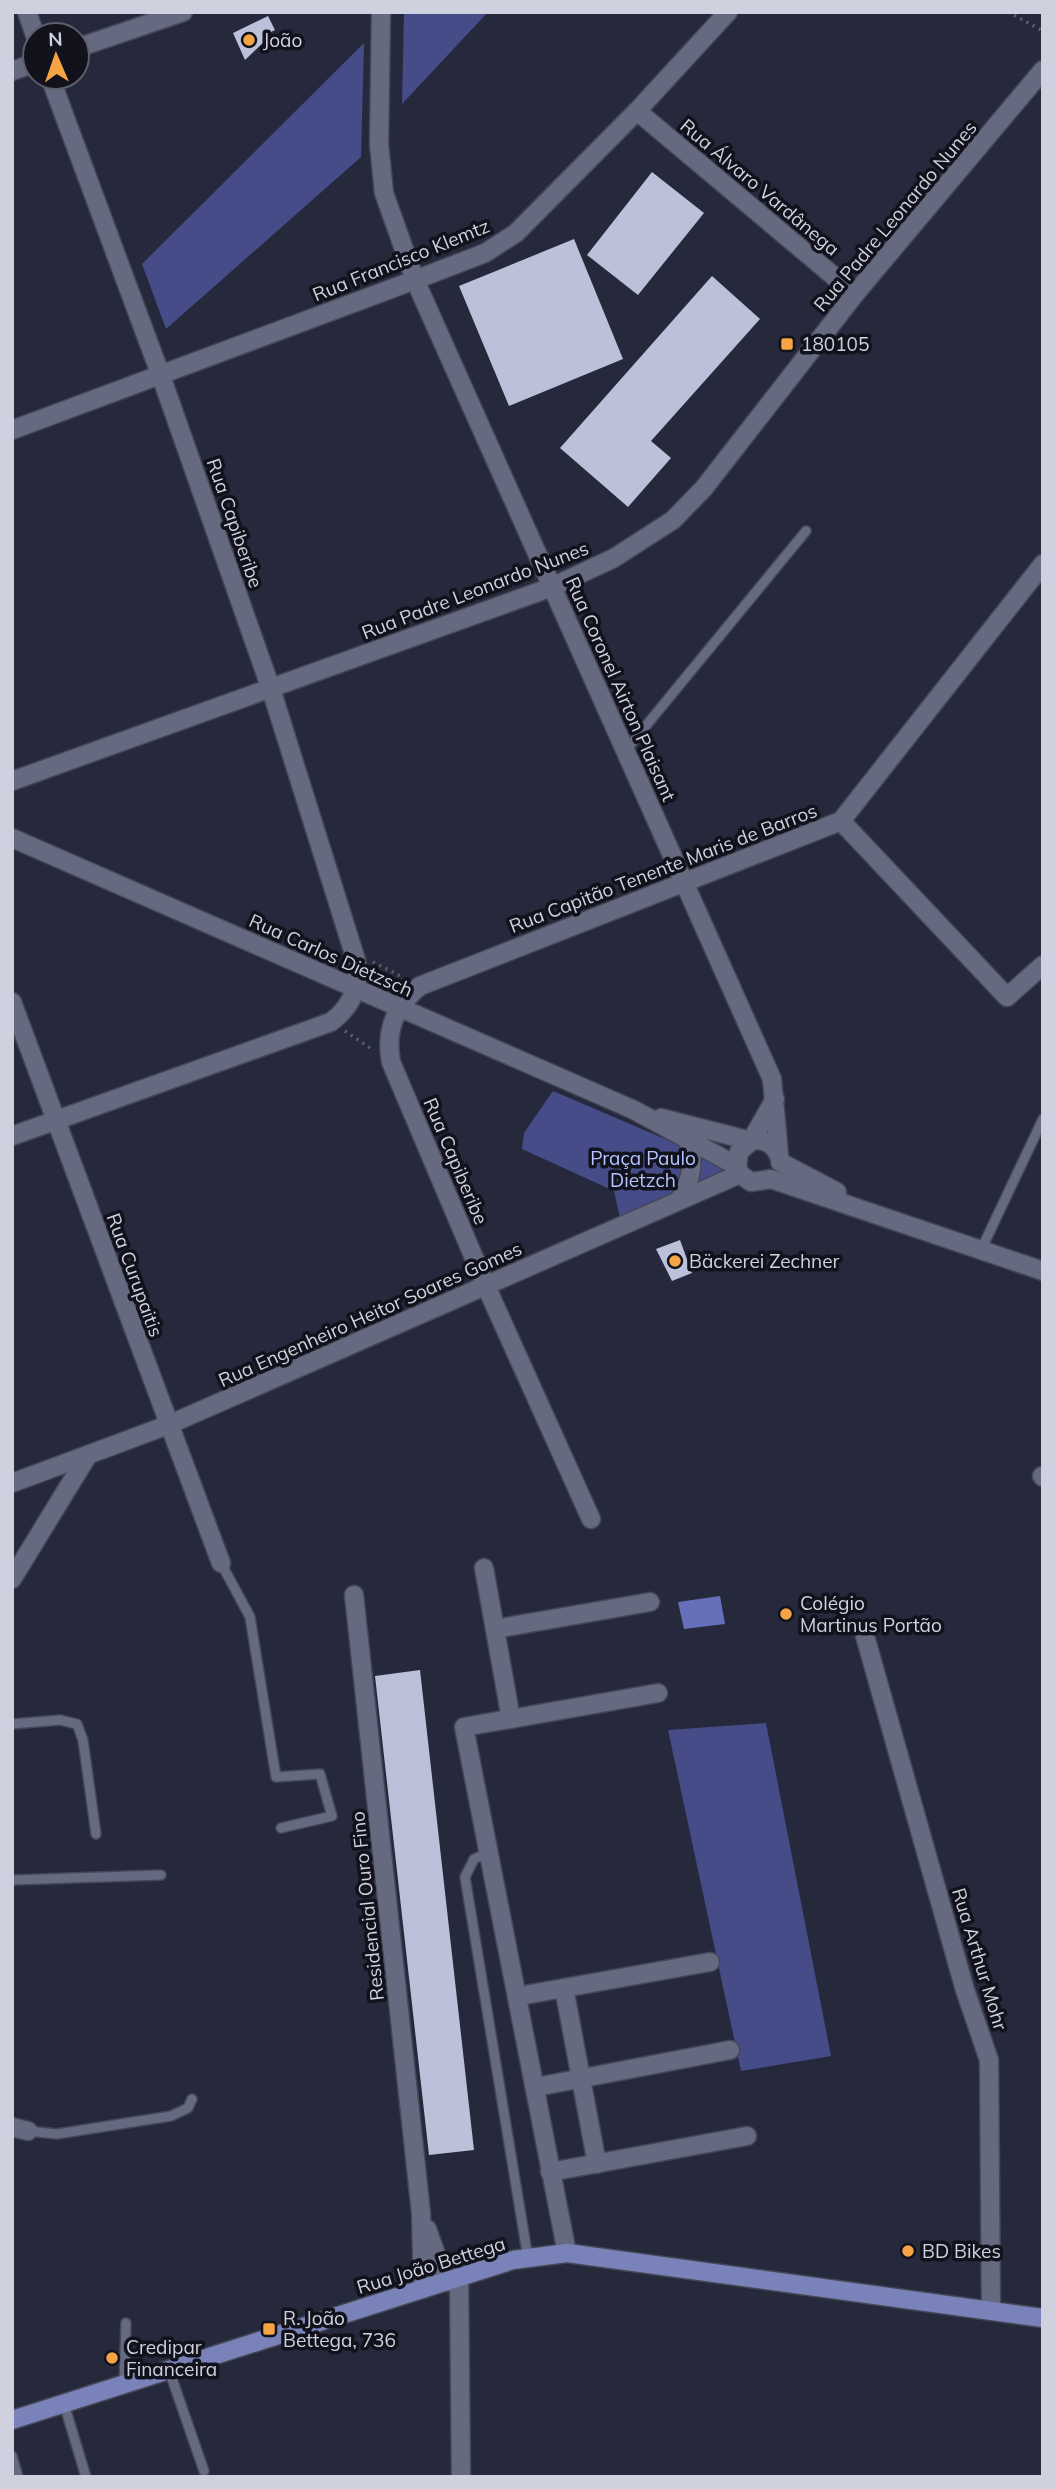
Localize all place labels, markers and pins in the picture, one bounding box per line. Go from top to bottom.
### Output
place label: João [263,28,302,52]
marker: João [241,32,257,48]
place label: 180105 [801,332,869,356]
marker: 180105 [779,336,795,352]
place label: Bäckerei Zechner [689,1249,840,1273]
marker: Bäckerei Zechner [667,1253,683,1269]
place label: Colégio Martinus Portão [800,1591,942,1637]
marker: Colégio Martinus Portão [778,1606,794,1622]
place label: BD Bikes [922,2239,1001,2263]
marker: BD Bikes [900,2243,916,2259]
place label: R. João Bettega, 736 [283,2306,396,2352]
marker: R. João Bettega, 736 [261,2321,277,2337]
place label: Credipar Financeira [126,2335,217,2381]
marker: Credipar Financeira [104,2350,120,2366]

